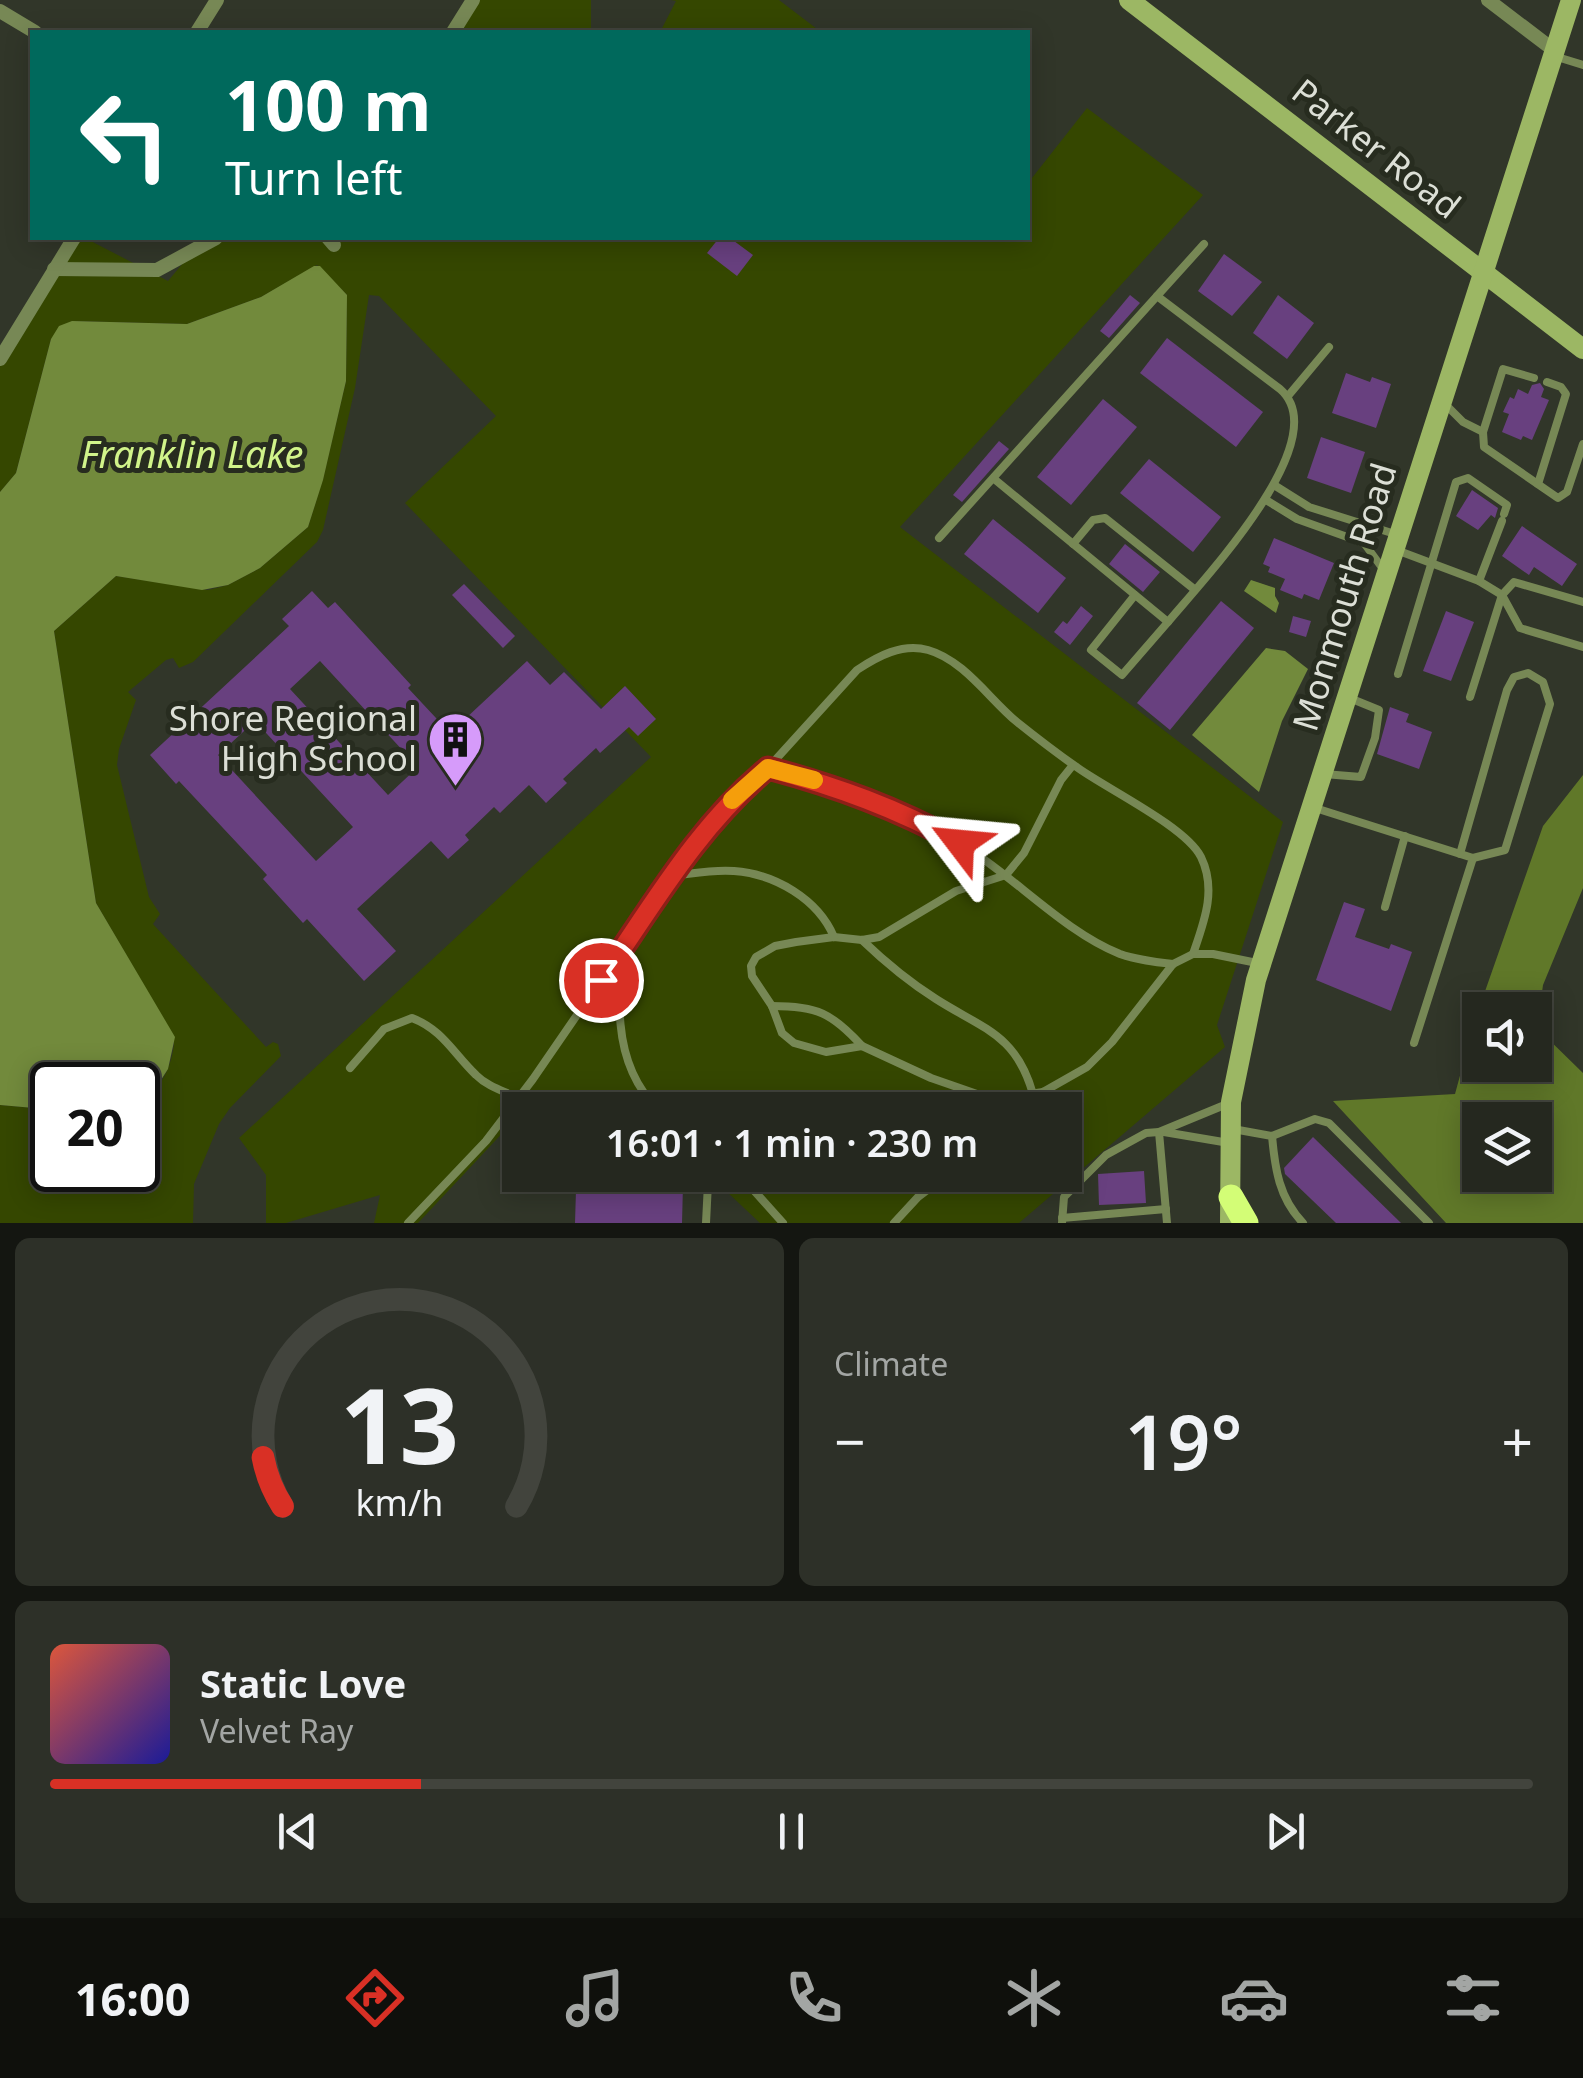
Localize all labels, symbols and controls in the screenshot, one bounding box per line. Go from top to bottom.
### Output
text: 100 m [225,56,432,152]
street label: Parker Road [1283,67,1471,228]
icon: left [60,70,190,200]
text: Turn left [225,147,402,208]
water label: Franklin Lake [80,427,304,479]
street label: Monmouth Road [1281,457,1407,736]
place label: Shore Regional High School [169,694,417,781]
building icon: Shore Regional High School [426,709,486,788]
position arrow [908,791,1012,895]
pin [559,938,644,1023]
icon: arrive [574,953,629,1008]
map controls [1462,992,1552,1192]
button: sound [1462,992,1552,1082]
speed limit sign: 20 [30,1062,160,1192]
button: layers [1462,1102,1552,1192]
text: 16:01 · 1 min · 230 m [606,1116,978,1168]
text: Climate [834,1342,948,1385]
text: 13 [340,1353,459,1494]
text: 19° [1125,1390,1242,1492]
text: − [834,1403,865,1478]
text: + [1502,1403,1533,1478]
text: km/h [356,1478,443,1526]
text: Static Love [200,1657,406,1709]
text: Velvet Ray [200,1709,353,1752]
icon: previous [270,1804,325,1859]
icon: pause [764,1804,819,1859]
icon: next [1258,1804,1313,1859]
icon: directions [340,1963,410,2033]
icon: music [560,1963,630,2033]
icon: phone [779,1963,849,2033]
icon: climate [999,1963,1069,2033]
icon: car [1219,1963,1289,2033]
icon: filters [1438,1963,1508,2033]
text: 16:00 [75,1968,190,2029]

